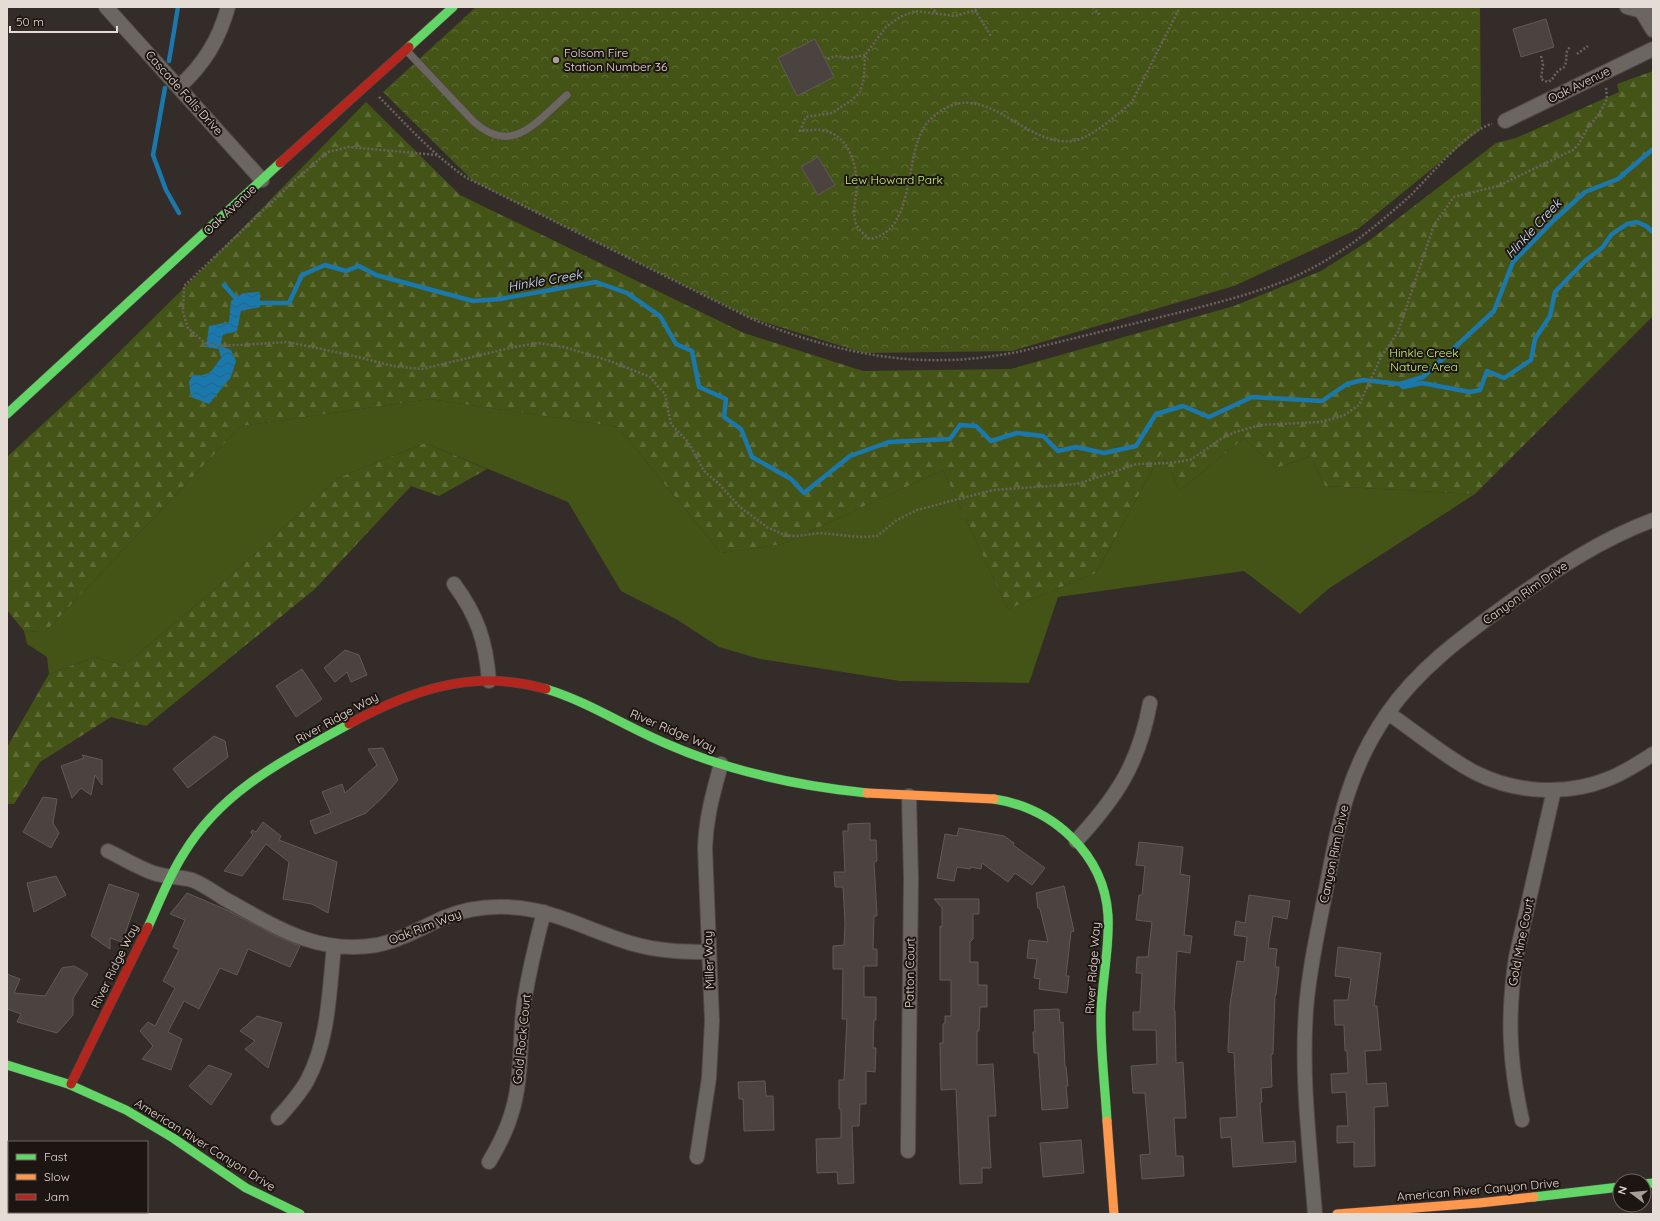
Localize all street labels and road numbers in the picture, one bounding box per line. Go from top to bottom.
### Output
street label: Cascade Falls Drive [142,47,226,138]
street label: Oak Avenue [1545,63,1612,106]
street label: Oak Avenue [200,181,260,238]
street label: Canyon Rim Drive [1479,558,1570,627]
street label: River Ridge Way [293,689,381,747]
street label: River Ridge Way [628,706,719,755]
street label: Canyon Rim Drive [1316,803,1351,904]
street label: Gold Mine Court [1505,897,1536,987]
street label: Oak Rim Way [386,906,463,947]
street label: River Ridge Way [88,921,142,1011]
street label: River Ridge Way [1082,921,1103,1015]
street label: Miller Way [700,931,717,989]
street label: Patton Court [901,938,918,1008]
street label: Gold Rock Court [509,993,534,1085]
street label: American River Canyon Drive [132,1095,279,1194]
street label: American River Canyon Drive [1396,1175,1560,1204]

